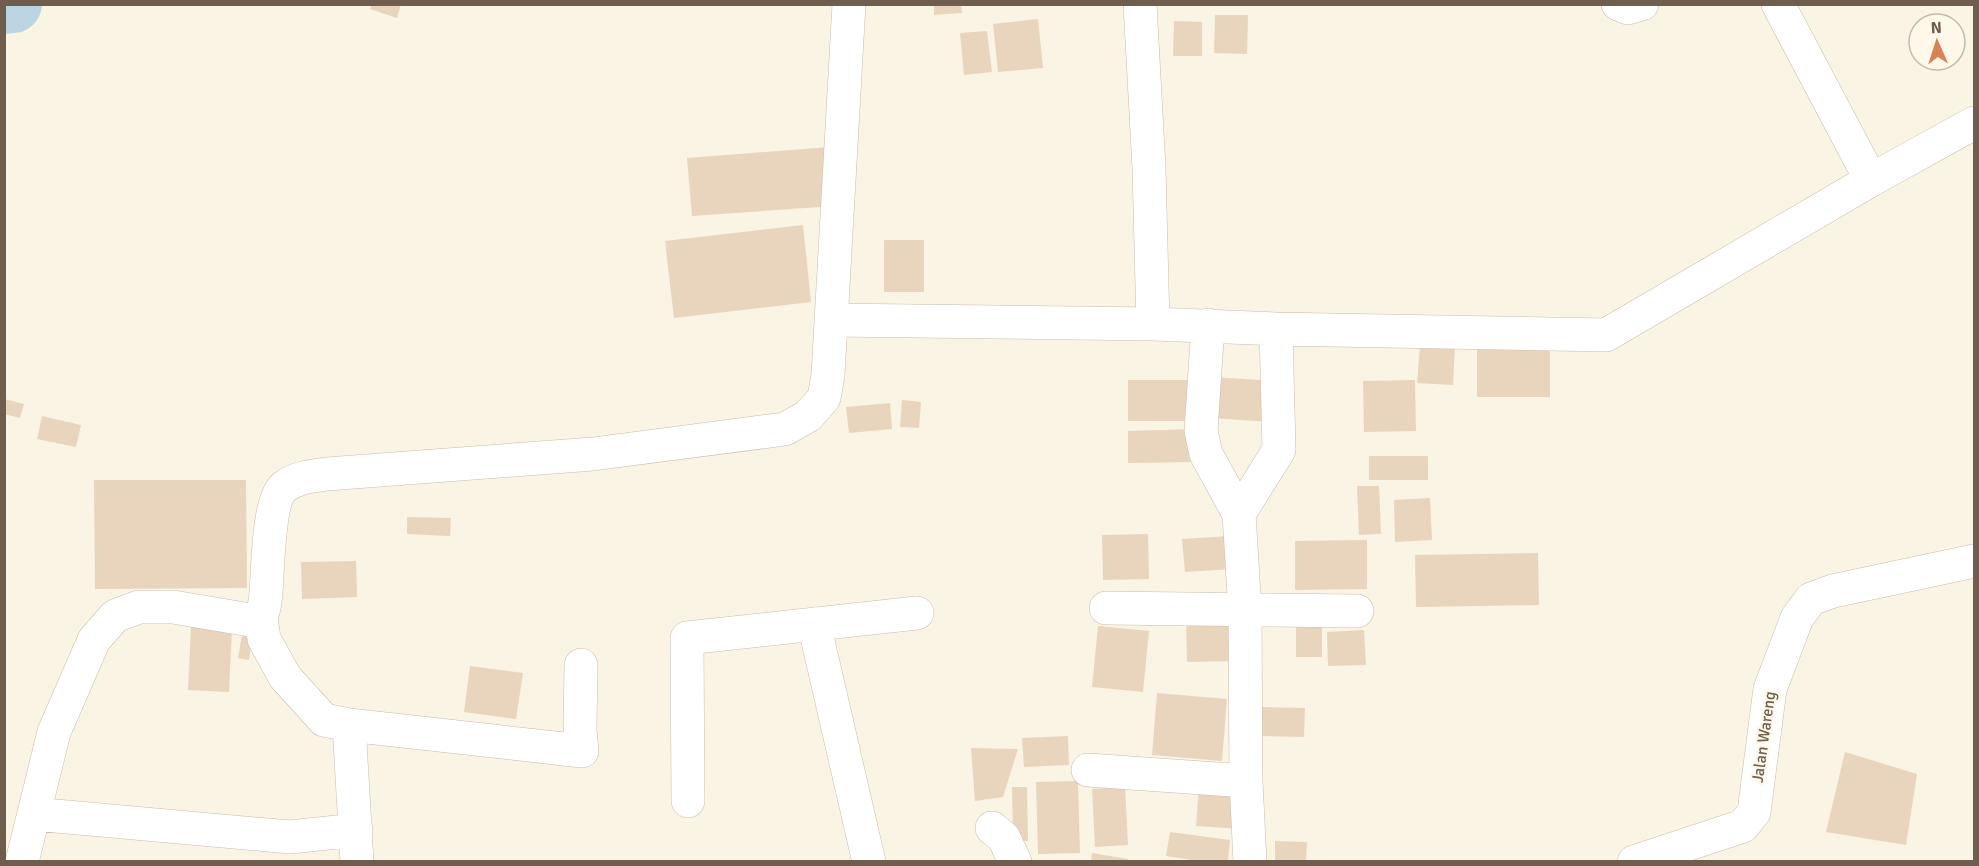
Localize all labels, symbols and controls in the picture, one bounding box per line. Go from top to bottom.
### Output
north arrow [1907,12,1967,72]
text: N [1930,18,1942,38]
street label: Jalan Wareng [1748,690,1780,784]

